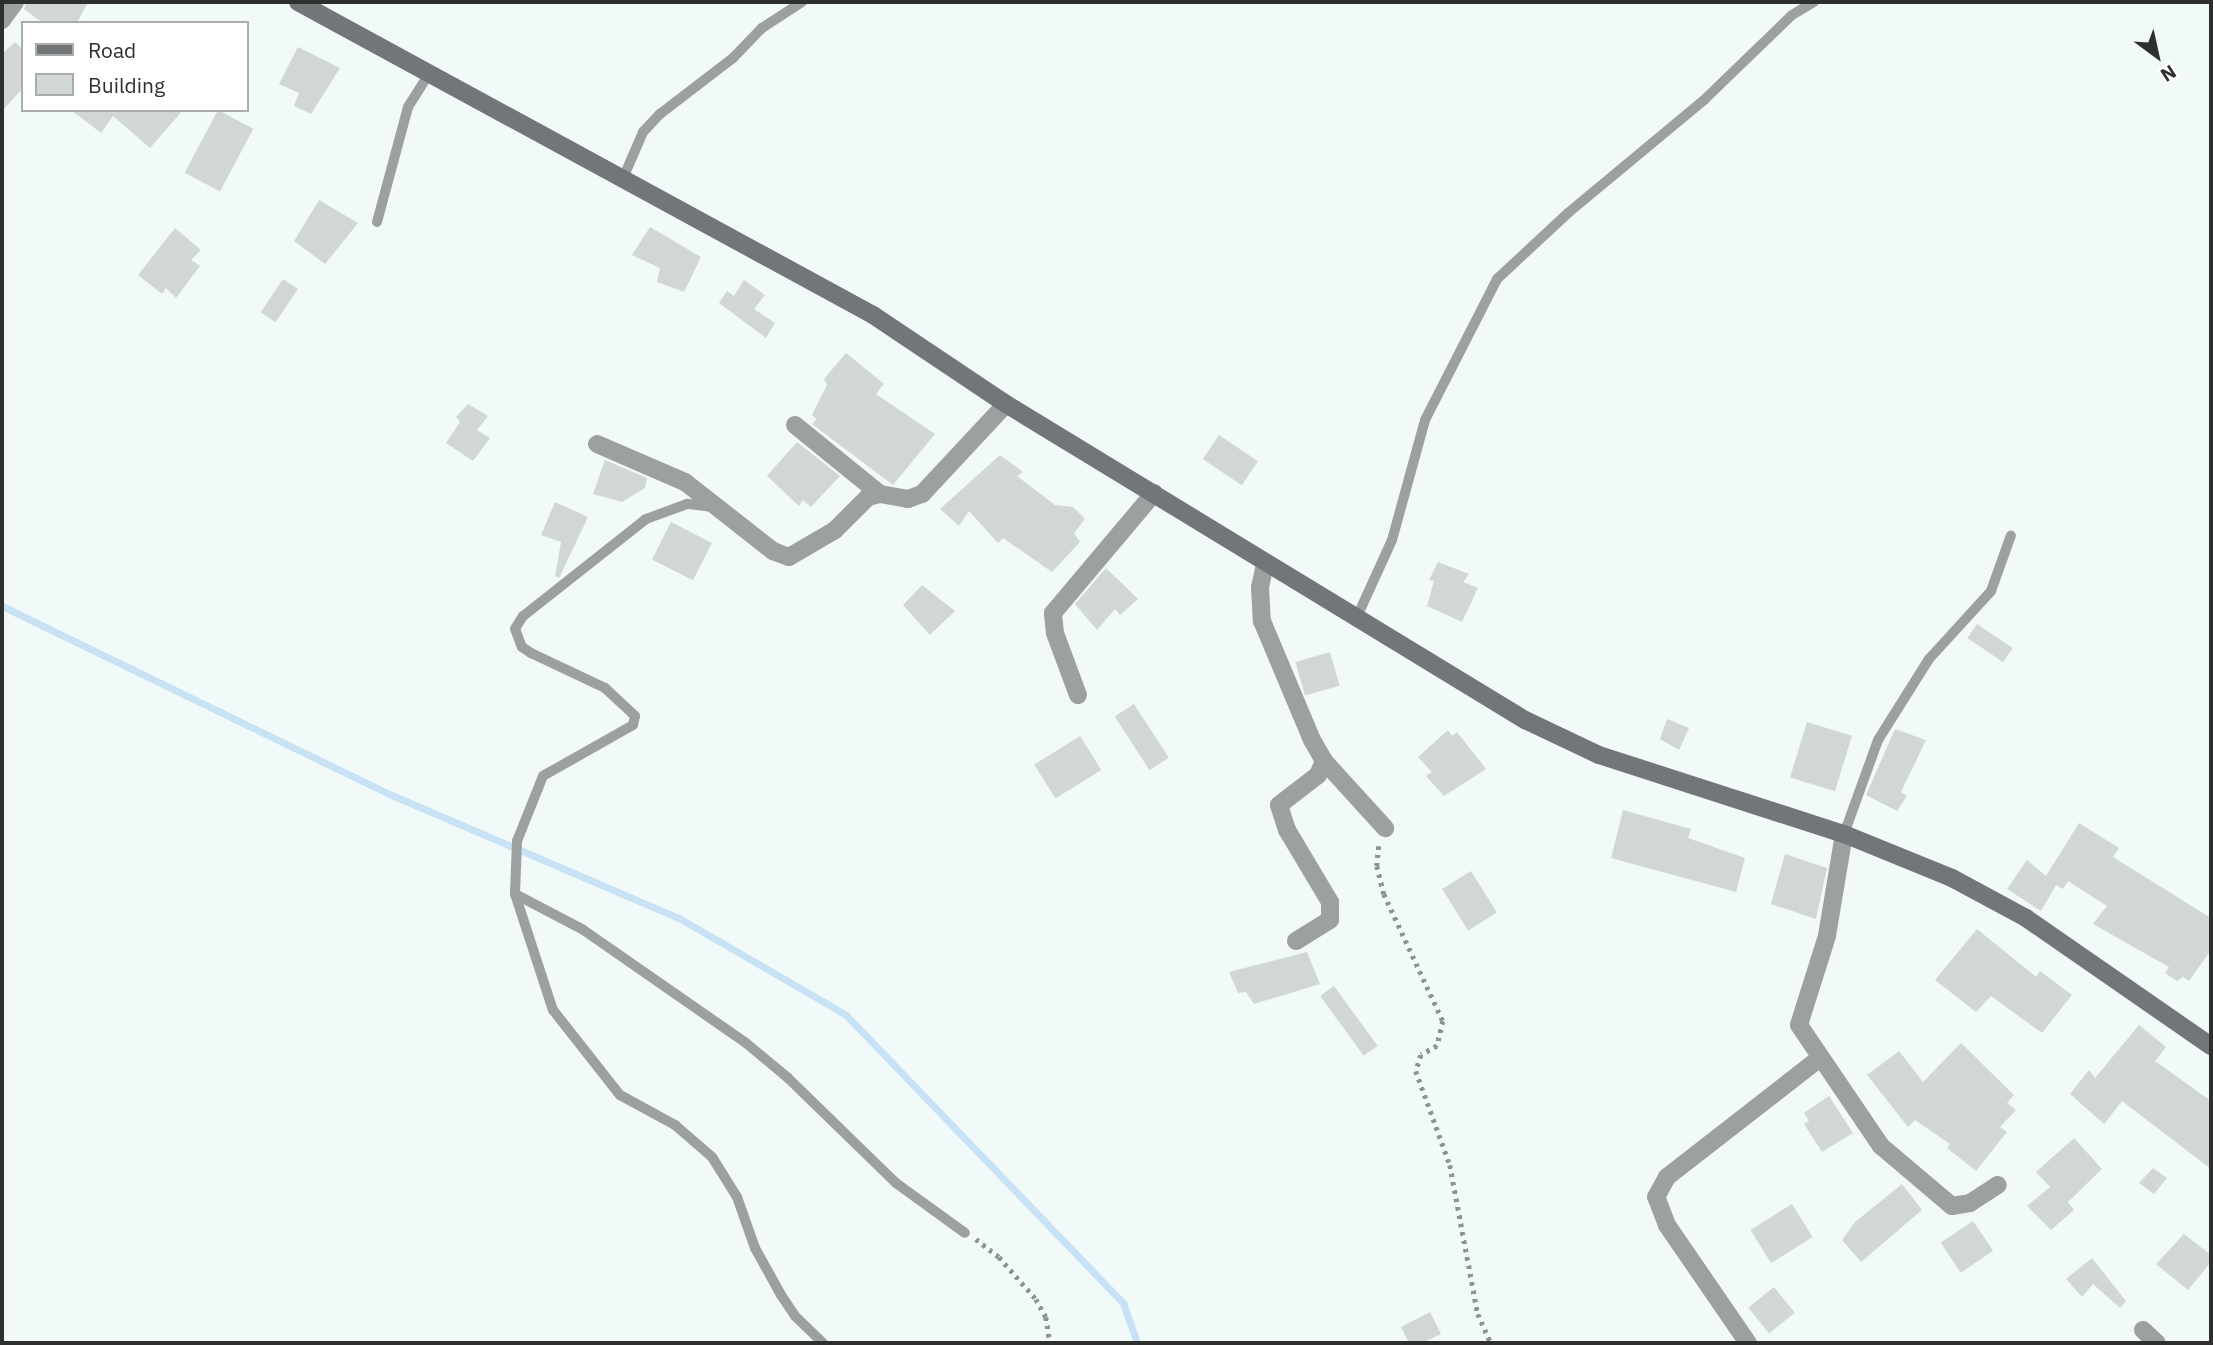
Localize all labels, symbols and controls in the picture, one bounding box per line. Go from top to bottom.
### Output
legend [21,21,248,112]
north arrow [2122,21,2192,91]
text: Road [88,36,136,64]
text: N [2156,60,2181,87]
text: Building [88,71,165,99]

